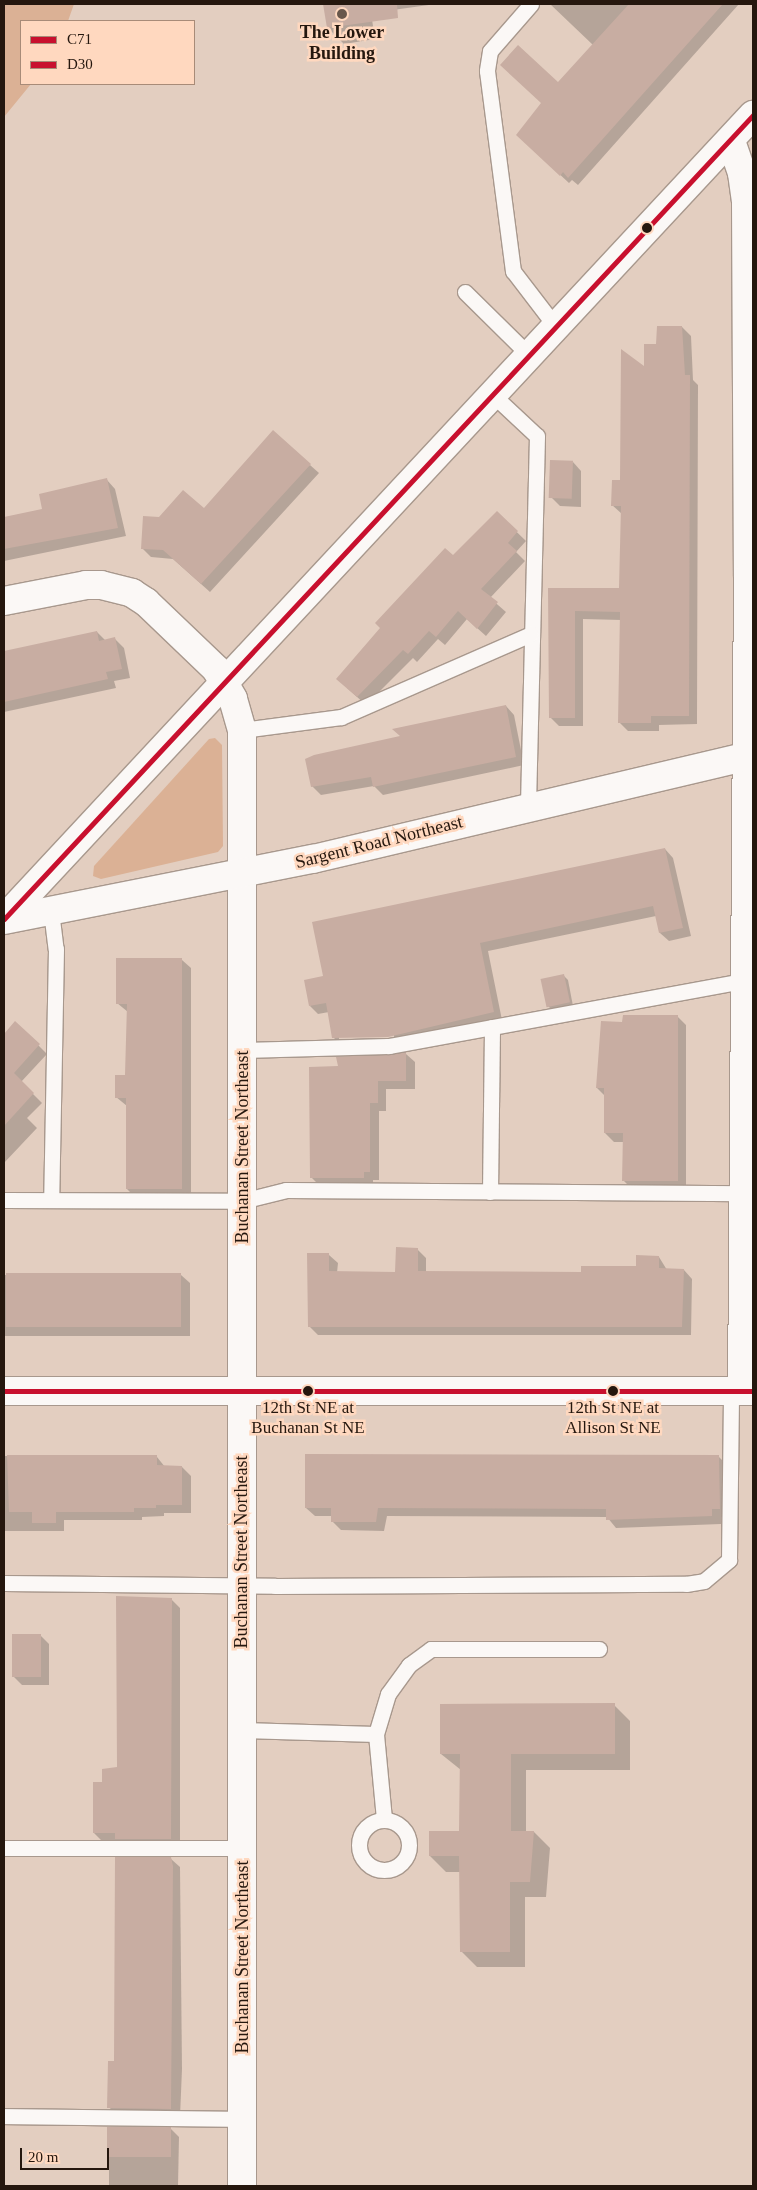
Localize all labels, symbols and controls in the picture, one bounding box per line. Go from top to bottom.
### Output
marker: The Lower Building [336,8,348,20]
legend [20,20,195,85]
place label: The Lower Building [300,22,384,64]
text: C71 [67,31,92,47]
text: D30 [67,56,93,72]
unlabelled marker [642,223,652,233]
street label: Sargent Road Northeast [293,811,465,873]
street label: Buchanan Street Northeast [231,1051,253,1243]
marker: 12th St NE at Buchanan St NE [303,1386,313,1396]
marker: 12th St NE at Allison St NE [608,1386,618,1396]
place label: 12th St NE at Buchanan St NE [251,1398,365,1438]
place label: 12th St NE at Allison St NE [565,1398,661,1438]
street label: Buchanan Street Northeast [230,1456,252,1648]
street label: Buchanan Street Northeast [231,1861,253,2053]
scale bar [22,2138,111,2170]
text: 20 m [28,2149,58,2165]

